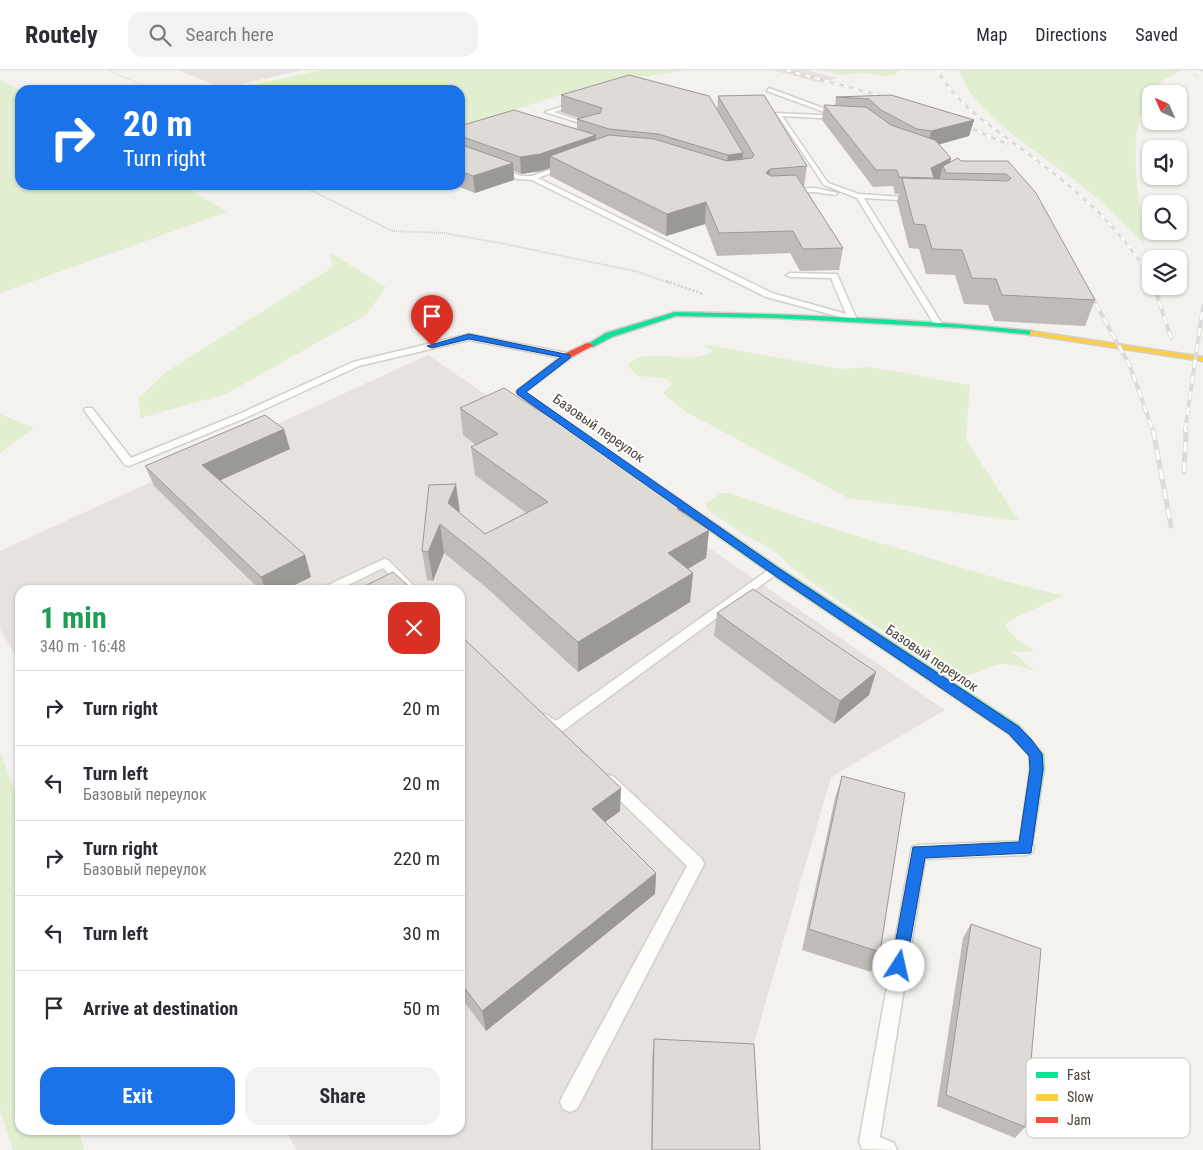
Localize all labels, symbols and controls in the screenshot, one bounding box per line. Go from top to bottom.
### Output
search box [128,12,478,57]
text: Routely [25,21,98,49]
icon: search [146,21,174,49]
text: Search here [186,23,274,46]
text: Map [976,24,1007,45]
text: Directions [1035,24,1107,45]
text: Saved [1135,24,1178,45]
north arrow [1142,85,1188,130]
map controls [1142,85,1187,295]
text: 20 m [123,104,192,145]
icon: right [40,105,105,170]
button: sound [1142,140,1187,185]
text: Turn right [123,146,206,171]
button: search [1142,195,1187,240]
button: layers [1142,250,1187,295]
pin [411,295,453,346]
icon: arrive [418,302,446,330]
street label: Базовый переулок [550,390,648,466]
text: 1 min [40,600,107,635]
button: close [388,602,440,654]
street label: Базовый переулок [883,621,982,695]
text: 340 m · 16:48 [40,637,126,656]
icon: right [40,694,68,722]
text: Turn right [83,697,158,720]
text: 20 m [403,697,440,720]
text: Turn left [83,762,148,785]
icon: left [40,769,68,797]
text: 20 m [403,772,440,795]
text: Базовый переулок [83,785,207,804]
text: Turn right [83,837,158,860]
icon: right [40,844,68,872]
text: 220 m [393,847,440,870]
text: Базовый переулок [83,860,207,879]
icon: left [40,919,68,947]
text: Turn left [83,922,148,945]
text: 30 m [403,922,440,945]
position arrow [872,939,924,991]
icon: arrive [40,994,68,1022]
text: Arrive at destination [83,997,238,1020]
text: 50 m [403,997,440,1020]
legend [1026,1058,1190,1138]
button: Exit [40,1067,235,1125]
button: Share [245,1067,440,1125]
text: Fast [1067,1067,1091,1083]
text: Slow [1067,1089,1094,1105]
text: Jam [1067,1112,1091,1128]

